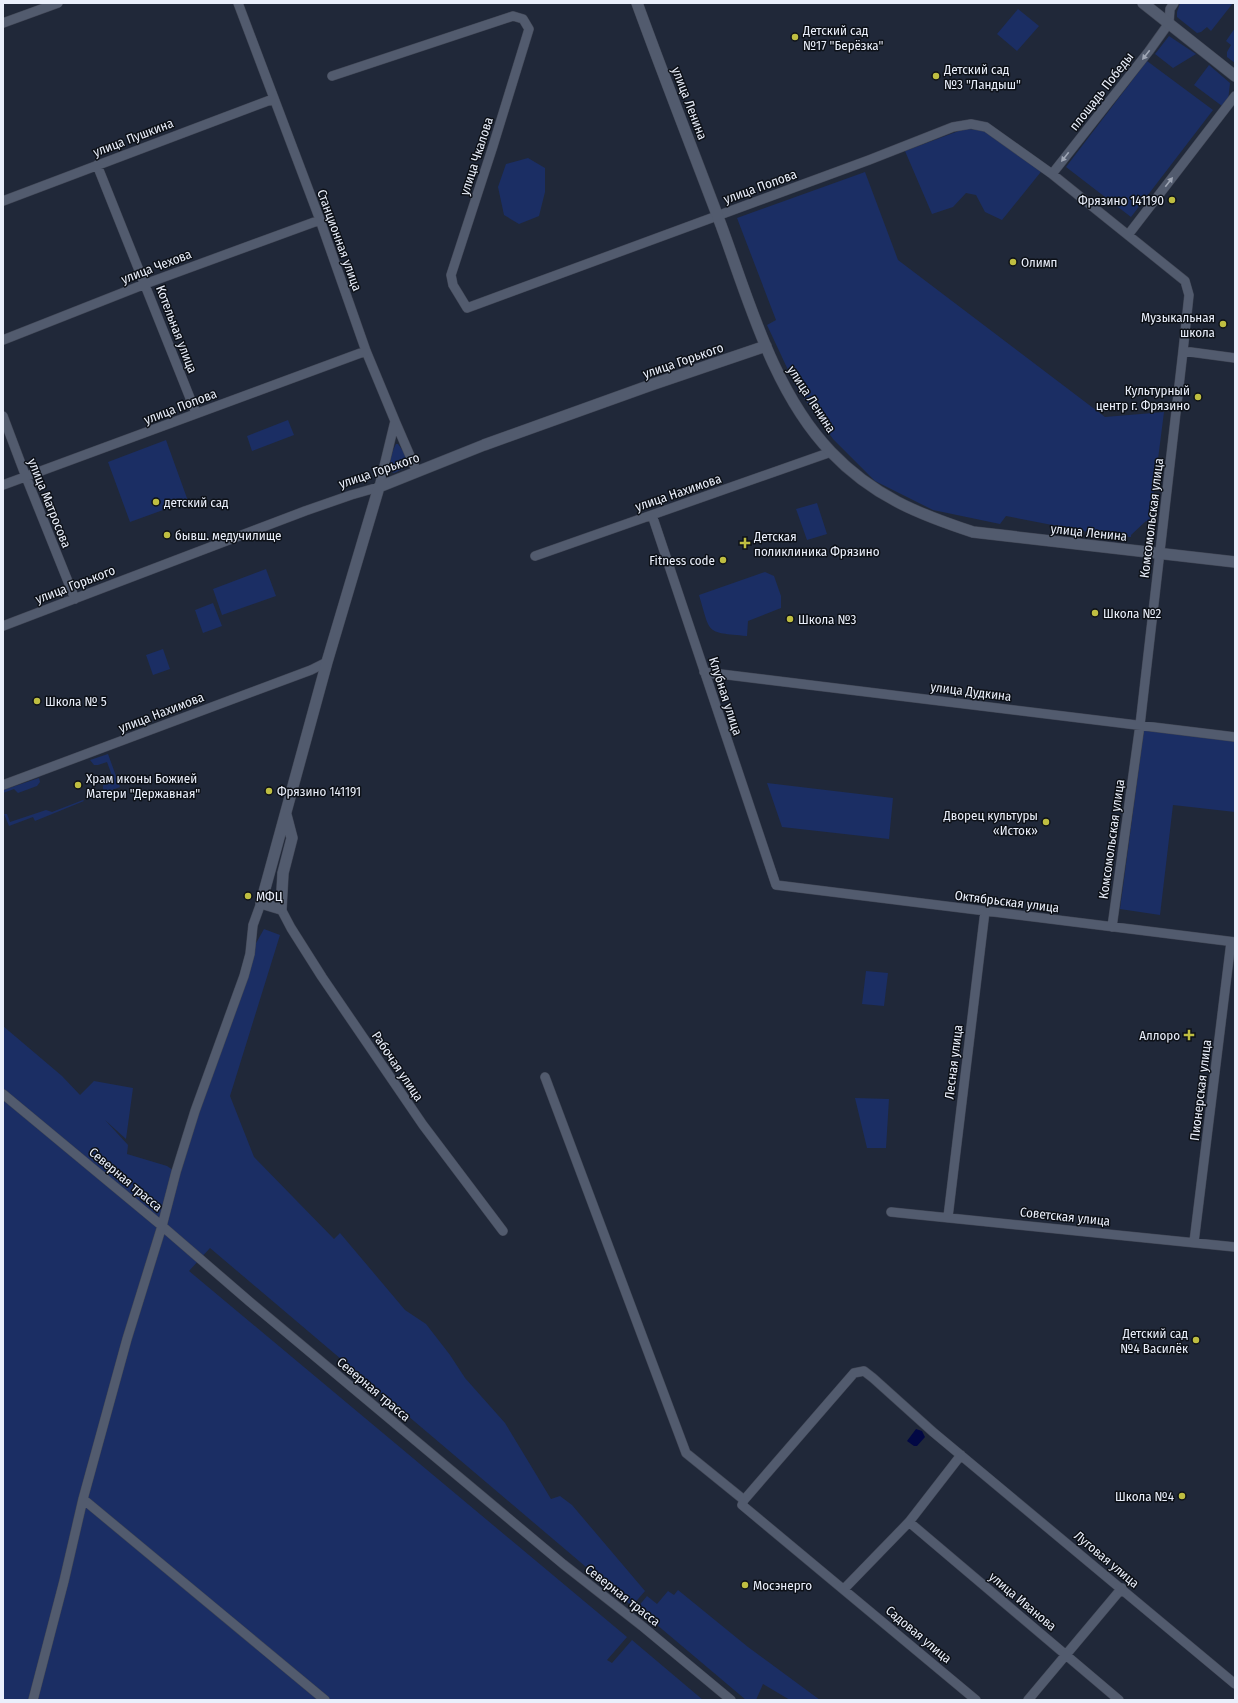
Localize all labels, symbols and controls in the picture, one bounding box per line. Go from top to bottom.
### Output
place label: Детский сад №17 "Берёзка" [802,23,884,53]
marker: Детский сад №17 "Берёзка" [790,32,800,42]
street label: площадь Победы [1066,49,1136,133]
one-way arrow [1142,49,1150,60]
place label: Детский сад №3 "Ландыш" [943,62,1021,92]
street label: улица Ленина [669,65,710,142]
marker: Детский сад №3 "Ландыш" [931,71,941,81]
street label: улица Пушкина [91,115,176,160]
street label: улица Чкалова [457,115,496,197]
one-way arrow [1061,151,1070,162]
street label: улица Попова [722,166,799,207]
one-way arrow [1164,177,1173,188]
street label: Станционная улица [314,187,365,293]
place label: Фрязино 141190 [1078,193,1164,208]
marker: Фрязино 141190 [1167,195,1177,205]
street label: улица Чехова [119,246,194,287]
place label: Олимп [1021,255,1058,270]
marker: Олимп [1008,257,1018,267]
street label: Котельная улица [153,283,200,375]
place label: Музыкальная школа [1141,310,1215,340]
marker: Музыкальная школа [1218,319,1228,329]
street label: улица Горького [641,340,726,381]
street label: улица Ленина [784,363,839,436]
place label: Культурный центр г. Фрязино [1096,383,1190,413]
street label: улица Попова [142,386,219,427]
marker: Культурный центр г. Фрязино [1193,392,1203,402]
street label: улица Горького [337,450,422,491]
street label: улица Матросова [25,456,74,550]
street label: Комсомольская улица [1137,457,1166,579]
street label: улица Нахимова [633,471,723,514]
place label: детский сад [164,495,229,510]
marker: детский сад [151,497,161,507]
street label: улица Ленина [1050,521,1128,544]
place label: бывш. медучилище [175,528,281,543]
place label: Детская поликлиника Фрязино [753,529,880,559]
marker: бывш. медучилище [162,530,172,540]
marker: Детская поликлиника Фрязино [739,537,751,549]
place label: Fitness code [649,553,715,568]
marker: Fitness code [718,555,728,565]
street label: улица Горького [33,562,117,607]
place label: Школа №2 [1103,606,1162,621]
marker: Школа №2 [1090,608,1100,618]
place label: Школа №3 [798,612,857,627]
marker: Школа №3 [785,614,795,624]
street label: Клубная улица [706,655,745,737]
street label: улица Дудкина [930,679,1012,704]
street label: улица Нахимова [116,689,206,736]
place label: Школа № 5 [45,694,107,709]
marker: Школа № 5 [32,696,42,706]
place label: Храм иконы Божией Матери "Державная" [86,771,200,801]
street label: Комсомольская улица [1096,778,1127,900]
marker: Храм иконы Божией Матери "Державная" [73,780,83,790]
place label: Фрязино 141191 [277,784,361,799]
marker: Фрязино 141191 [264,786,274,796]
place label: Дворец культуры «Исток» [943,808,1038,838]
marker: Дворец культуры «Исток» [1041,817,1051,827]
street label: Октябрьская улица [954,888,1060,915]
place label: МФЦ [256,889,283,904]
marker: МФЦ [243,891,253,901]
street label: Лесная улица [941,1024,966,1100]
place label: Аллоро [1139,1028,1180,1043]
street label: Рабочая улица [369,1029,426,1104]
marker: Аллоро [1183,1029,1195,1041]
street label: Пионерская улица [1187,1039,1214,1142]
street label: Северная трасса [86,1144,165,1214]
street label: Советская улица [1019,1204,1111,1229]
place label: Детский сад №4 Василёк [1120,1326,1188,1356]
marker: Детский сад №4 Василёк [1191,1335,1201,1345]
street label: Северная трасса [334,1354,413,1424]
place label: Школа №4 [1115,1489,1174,1504]
marker: Школа №4 [1177,1491,1187,1501]
street label: Луговая улица [1071,1528,1142,1591]
street label: Северная трасса [582,1561,663,1629]
street label: улица Иванова [986,1569,1059,1634]
place label: Мосэнерго [753,1578,812,1593]
marker: Мосэнерго [740,1580,750,1590]
street label: Садовая улица [883,1603,955,1666]

